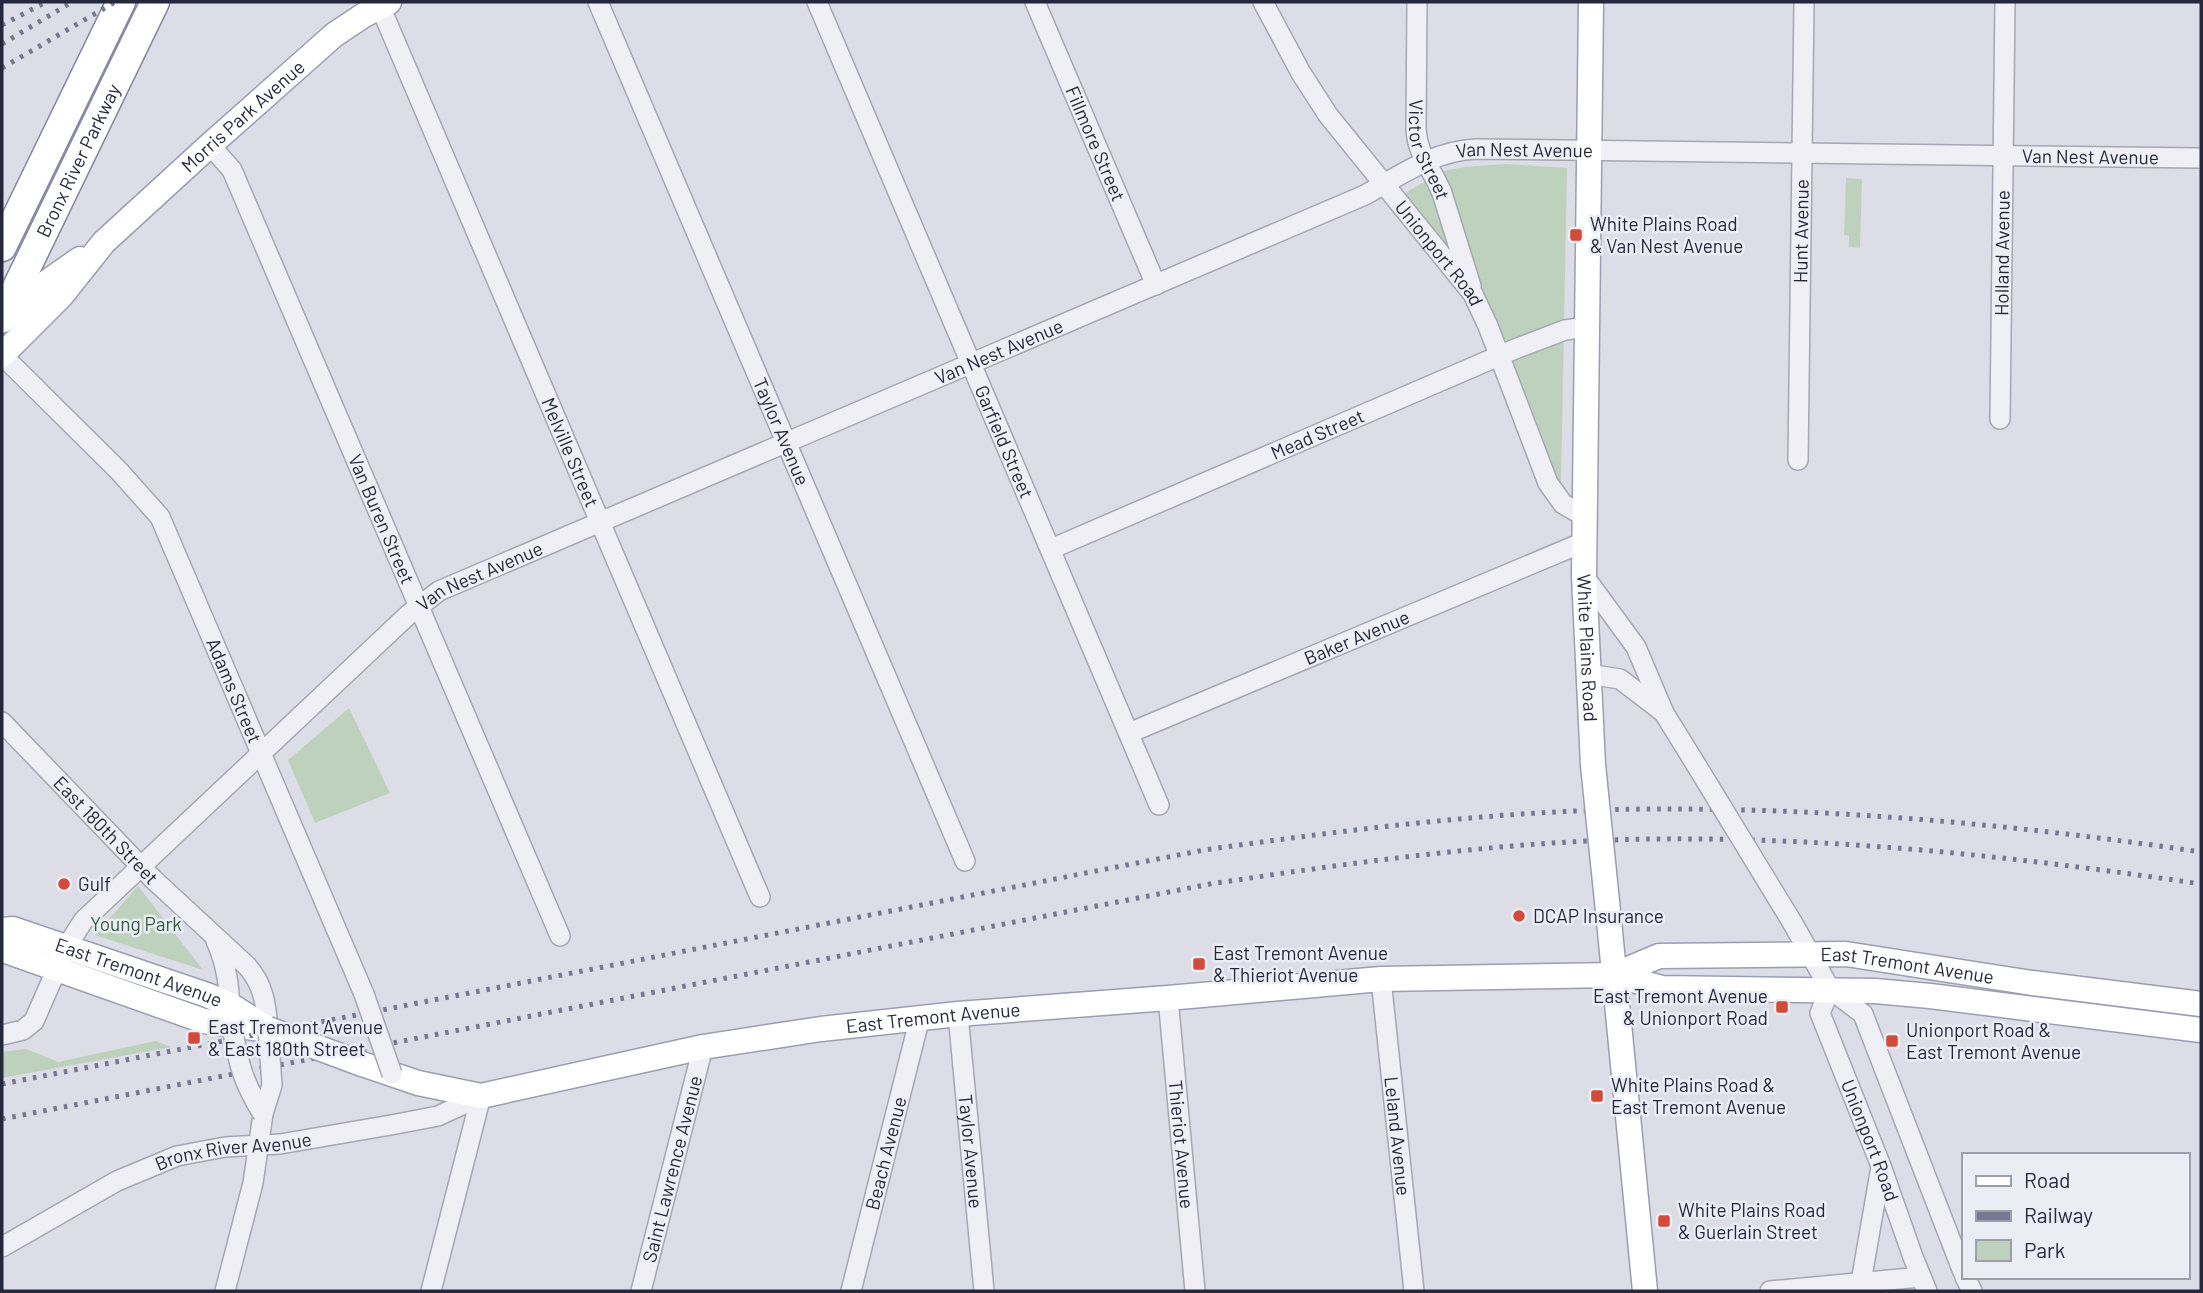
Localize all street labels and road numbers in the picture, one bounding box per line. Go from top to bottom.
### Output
street label: Morris Park Avenue [176,55,309,177]
street label: Bronx River Parkway [31,80,125,241]
street label: Fillmore Street [1061,82,1131,205]
street label: Victor Street [1405,99,1455,202]
street label: Van Nest Avenue [1454,137,1593,162]
street label: Van Nest Avenue [2022,144,2159,168]
street label: Hunt Avenue [1788,179,1813,283]
street label: Holland Avenue [1989,190,2014,316]
street label: Unionport Road [1391,195,1489,309]
street label: Van Nest Avenue [931,314,1066,389]
street label: Taylor Avenue [749,374,815,489]
street label: Garfield Street [971,382,1039,501]
street label: Melville Street [537,394,604,510]
street label: Mead Street [1267,404,1367,464]
street label: Van Buren Street [344,450,420,587]
street label: Van Nest Avenue [411,536,546,615]
street label: White Plains Road [1573,573,1603,722]
street label: Baker Avenue [1300,605,1413,669]
street label: Adams Street [202,634,267,746]
street label: East 180th Street [49,771,164,889]
street label: East Tremont Avenue [52,932,226,1011]
street label: East Tremont Avenue [1820,941,1996,988]
street label: East Tremont Avenue [845,997,1021,1037]
street label: Saint Lawrence Avenue [637,1073,706,1265]
street label: Leland Avenue [1380,1075,1416,1197]
street label: Unionport Road [1837,1076,1904,1204]
street label: Thieriot Avenue [1165,1079,1199,1210]
street label: Taylor Avenue [955,1093,988,1210]
street label: Beach Avenue [860,1094,911,1212]
street label: Bronx River Avenue [151,1127,313,1175]

